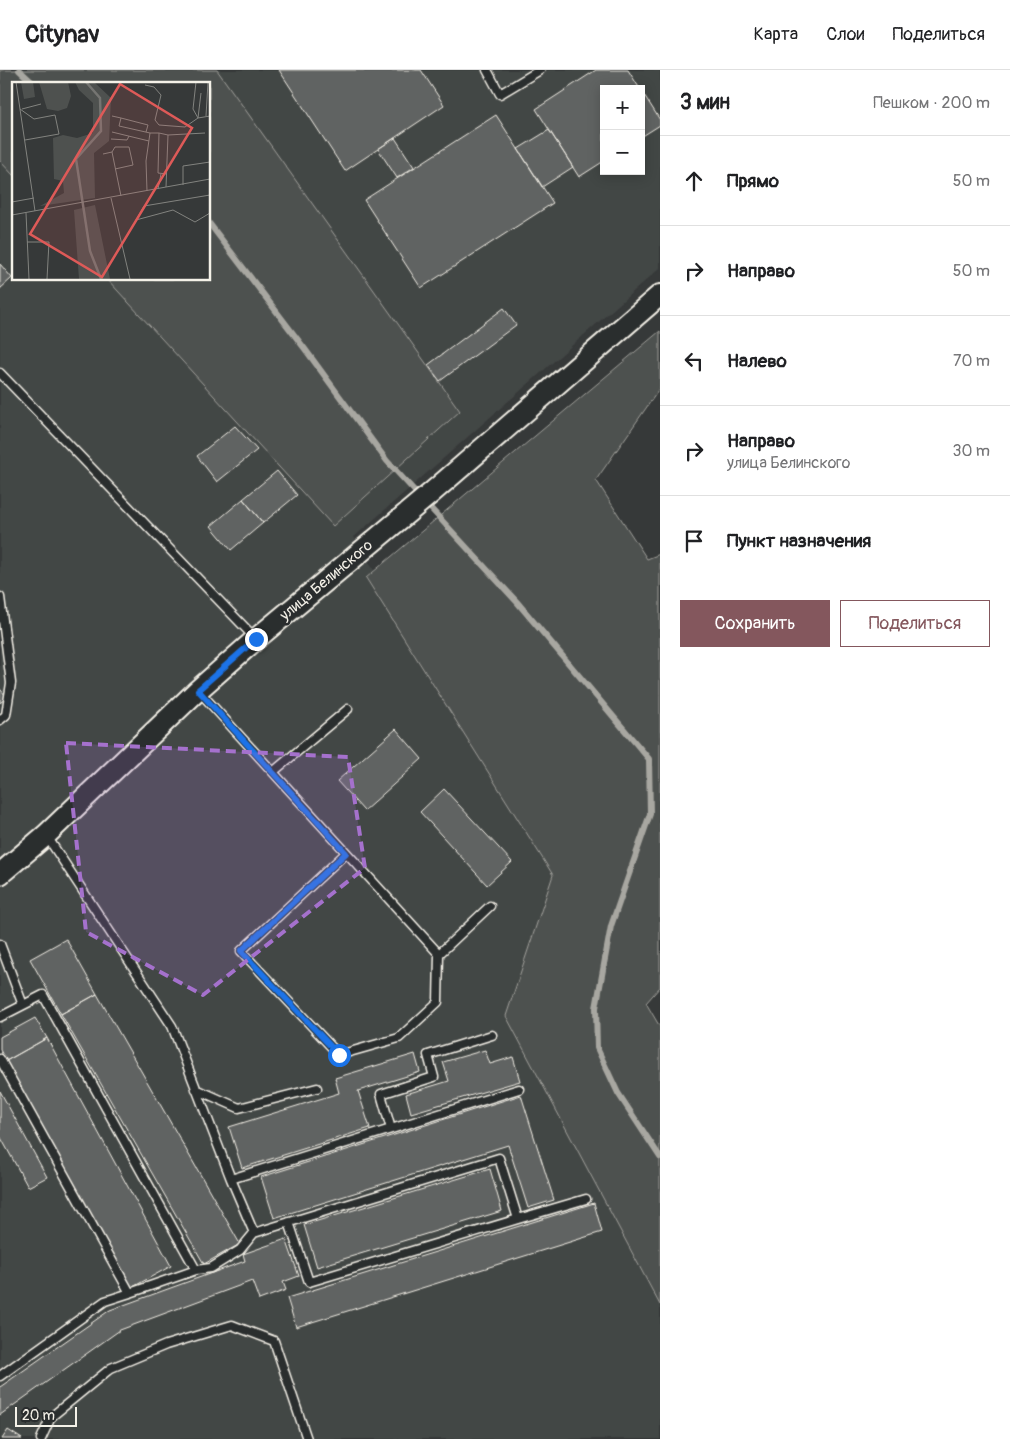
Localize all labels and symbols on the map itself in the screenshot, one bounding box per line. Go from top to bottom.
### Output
inset map [12,82,210,280]
street label: улица Белинского [275,536,377,625]
route end [245,628,268,651]
route start [328,1044,351,1067]
scale bar [15,1404,78,1427]

